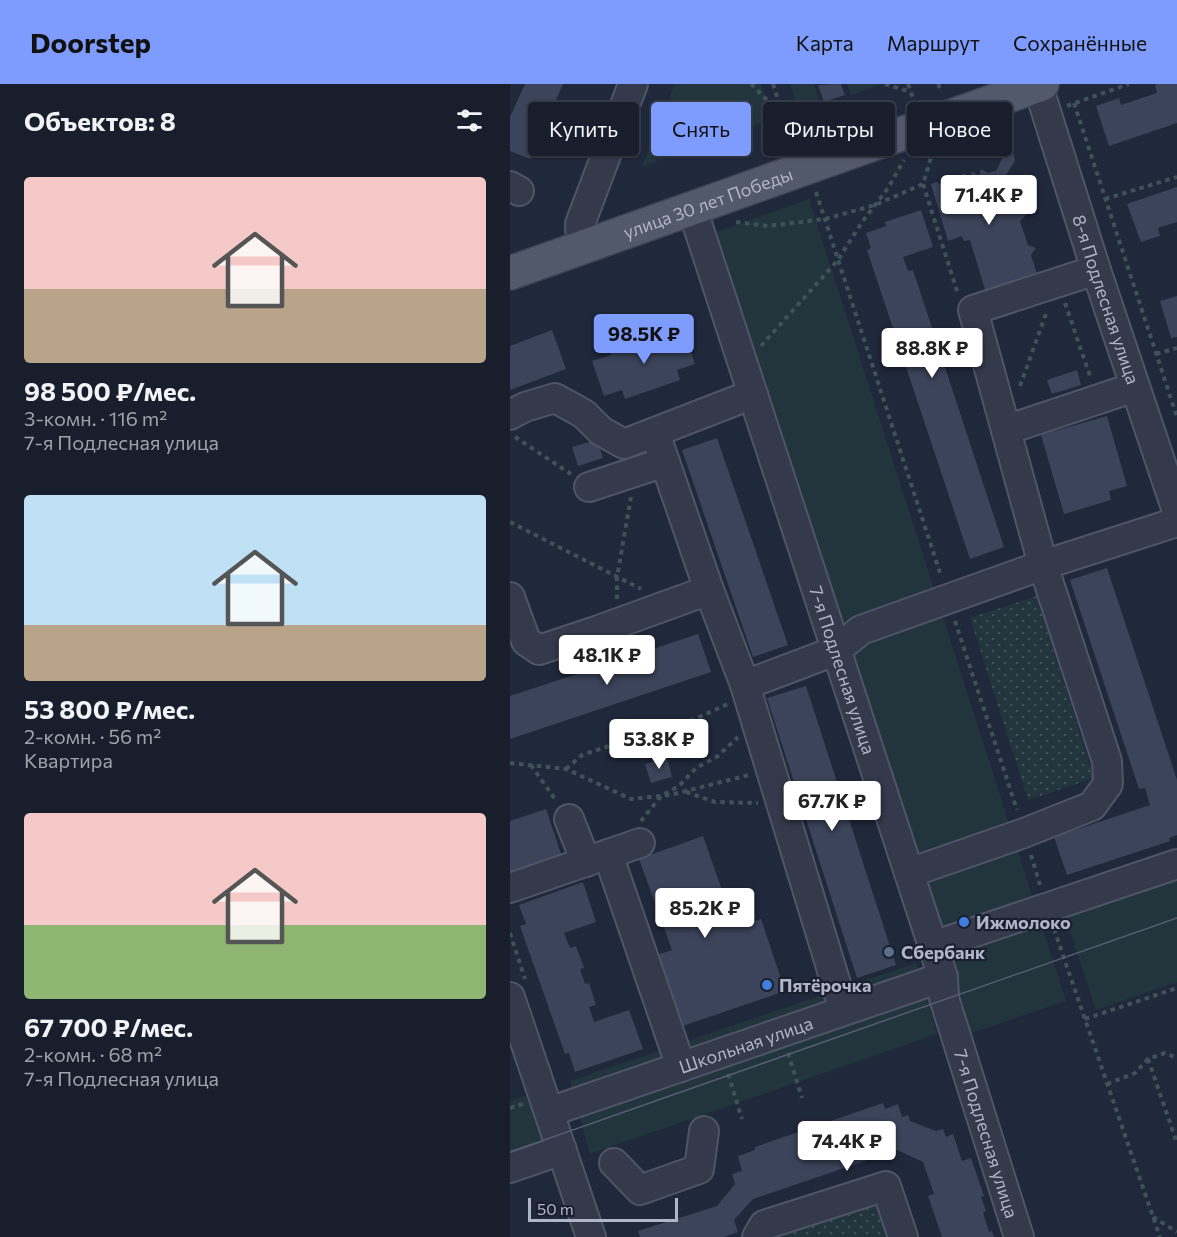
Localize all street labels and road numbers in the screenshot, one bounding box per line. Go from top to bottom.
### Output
street label: улица 30 лет Победы [620,162,796,243]
street label: 8-я Подлесная улица [1068,212,1145,387]
street label: 7-я Подлесная улица [805,583,881,757]
street label: Школьная улица [676,1011,816,1078]
street label: 7-я Подлесная улица [950,1046,1023,1221]

